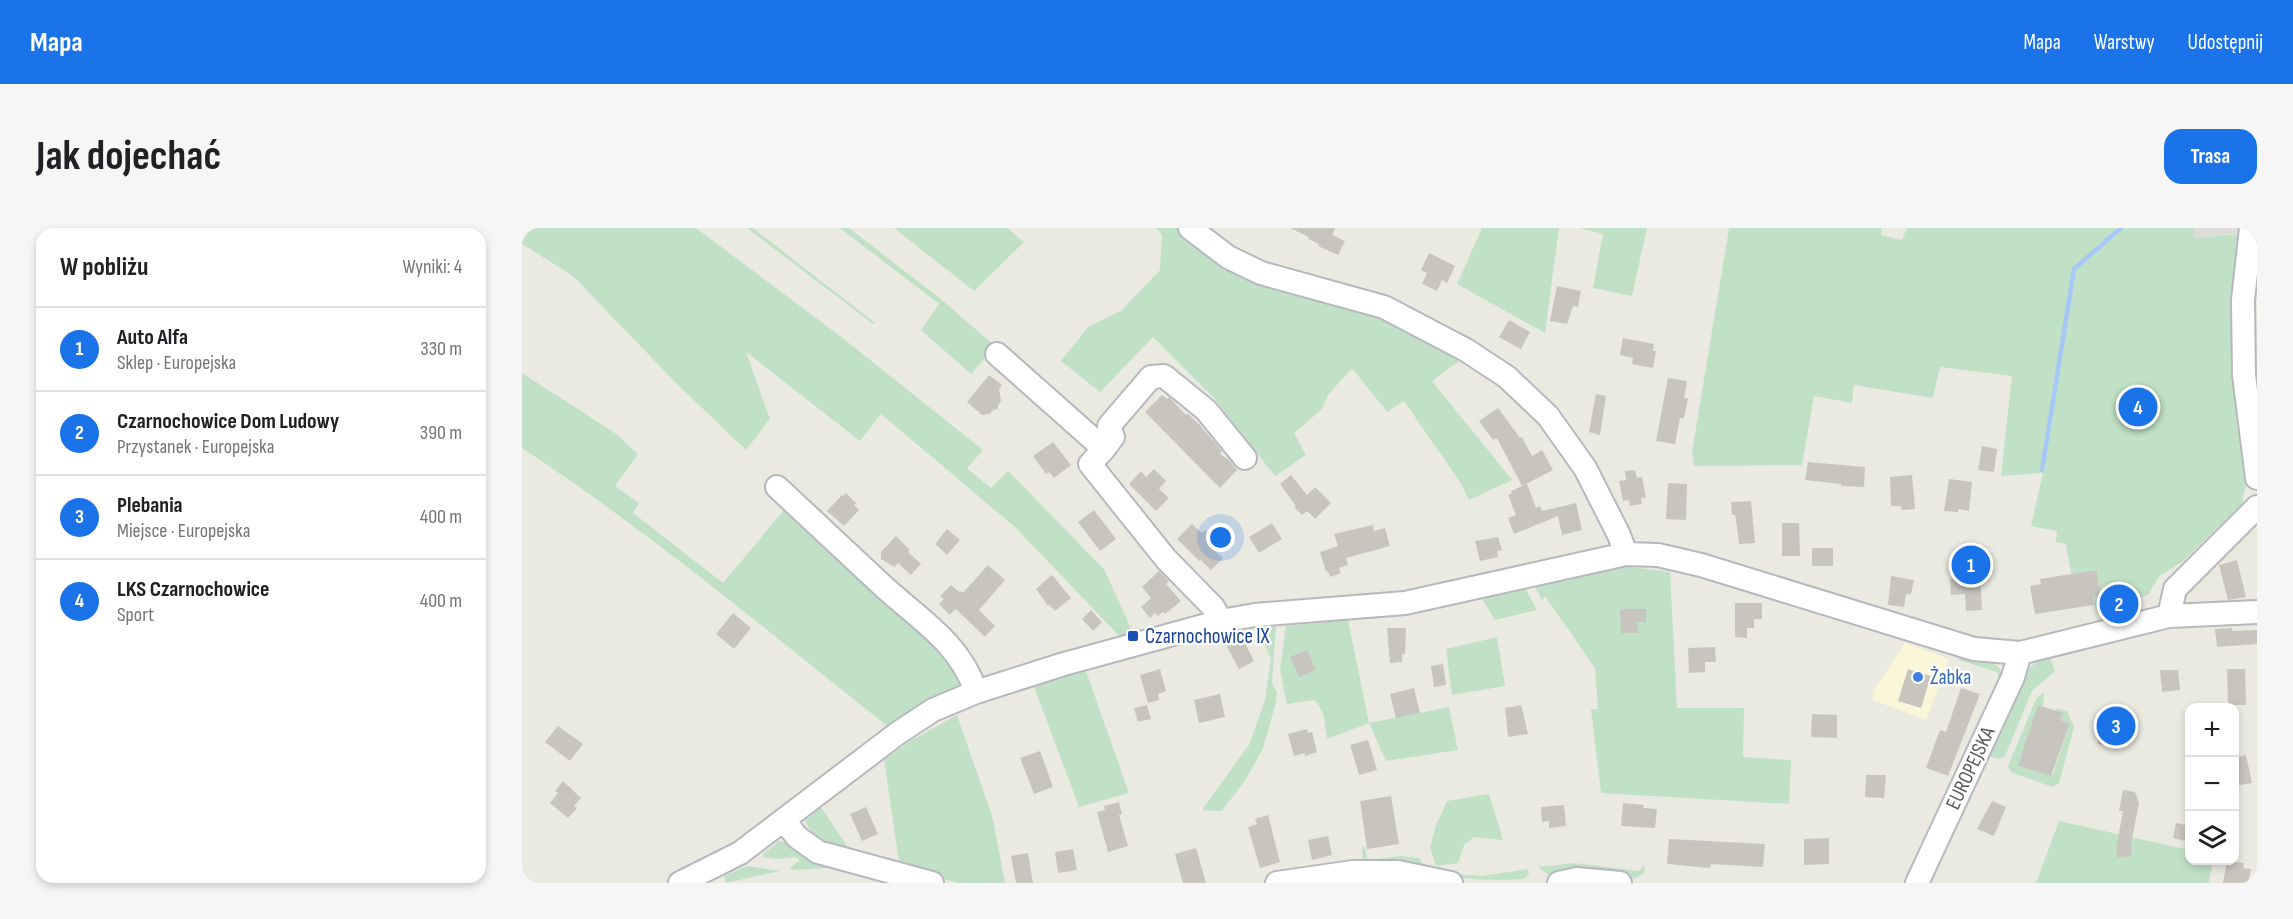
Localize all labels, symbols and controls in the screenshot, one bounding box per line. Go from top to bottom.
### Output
text: Mapa [30,26,83,59]
text: Mapa [2023,30,2061,55]
text: Warstwy [2094,30,2155,55]
text: Udostępnij [2188,30,2263,55]
button: Trasa [2164,129,2257,184]
text: Jak dojechać [36,131,221,182]
text: W pobliżu [60,252,148,283]
text: Wyniki: 4 [402,255,462,279]
text: Auto Alfa [117,324,188,351]
text: 1 [76,337,83,361]
text: 330 m [420,337,462,361]
text: Sklep · Europejska [117,351,236,375]
pin: 4 [2118,384,2158,429]
text: Czarnochowice Dom Ludowy [117,408,339,435]
text: 2 [75,421,84,445]
text: 390 m [420,421,462,445]
text: Przystanek · Europejska [117,435,274,459]
text: Plebania [117,492,183,519]
text: 3 [75,505,84,529]
text: 400 m [420,505,462,529]
text: Miejsce · Europejska [117,519,250,543]
your location [1206,523,1235,552]
pin: 1 [1952,542,1990,588]
text: LKS Czarnochowice [117,576,269,603]
pin: 2 [2100,582,2138,626]
text: 4 [75,589,84,613]
text: 400 m [420,589,462,613]
text: Sport [117,603,154,627]
place label: Czarnochowice IX [1145,624,1270,649]
marker: Czarnochowice IX [1126,629,1140,643]
place label: Żabka [1930,665,1971,690]
marker: Żabka [1911,670,1925,684]
map controls [2185,703,2239,865]
button: + [2185,703,2239,757]
pin: 3 [2096,704,2136,748]
street label: EUROPEJSKA [1940,722,2001,814]
button: − [2185,757,2239,811]
button: layers [2185,811,2239,865]

